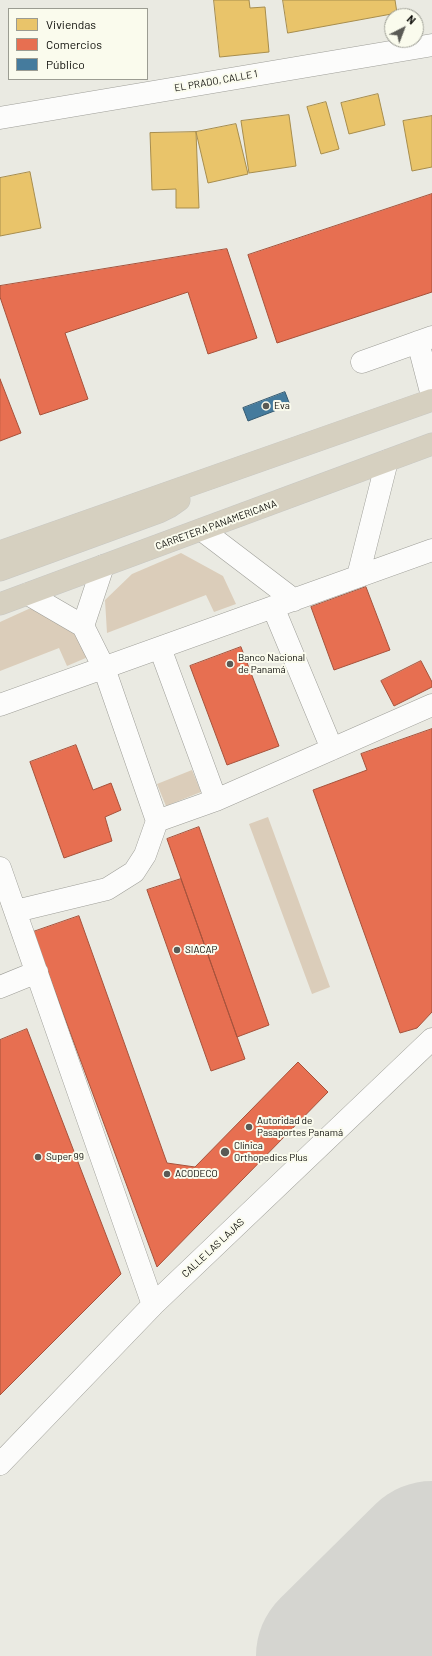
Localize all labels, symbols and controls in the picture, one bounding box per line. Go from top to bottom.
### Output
legend [8,8,148,80]
north arrow [384,8,424,48]
text: N [405,12,419,27]
text: Viviendas [46,17,96,31]
text: Comercios [46,37,102,51]
text: Público [46,57,85,71]
street label: EL PRADO, CALLE 1 [173,68,259,94]
place label: Eva [274,400,290,412]
marker: Eva [261,401,271,411]
street label: CARRETERA PANAMERICANA [154,497,278,553]
place label: Banco Nacional de Panamá [238,652,305,676]
marker: Banco Nacional de Panamá [225,659,235,669]
place label: SIACAP [185,944,217,956]
marker: SIACAP [172,945,182,955]
place label: Autoridad de Pasaportes Panamá [257,1115,343,1138]
marker: Autoridad de Pasaportes Panamá [244,1122,254,1132]
place label: Clínica Orthopedics Plus [234,1140,308,1164]
marker: Clínica Orthopedics Plus [219,1146,231,1158]
place label: Super 99 [46,1151,84,1163]
marker: Super 99 [33,1152,43,1162]
place label: ACODECO [175,1168,218,1180]
marker: ACODECO [162,1169,172,1179]
street label: CALLE LAS LAJAS [179,1216,247,1280]

